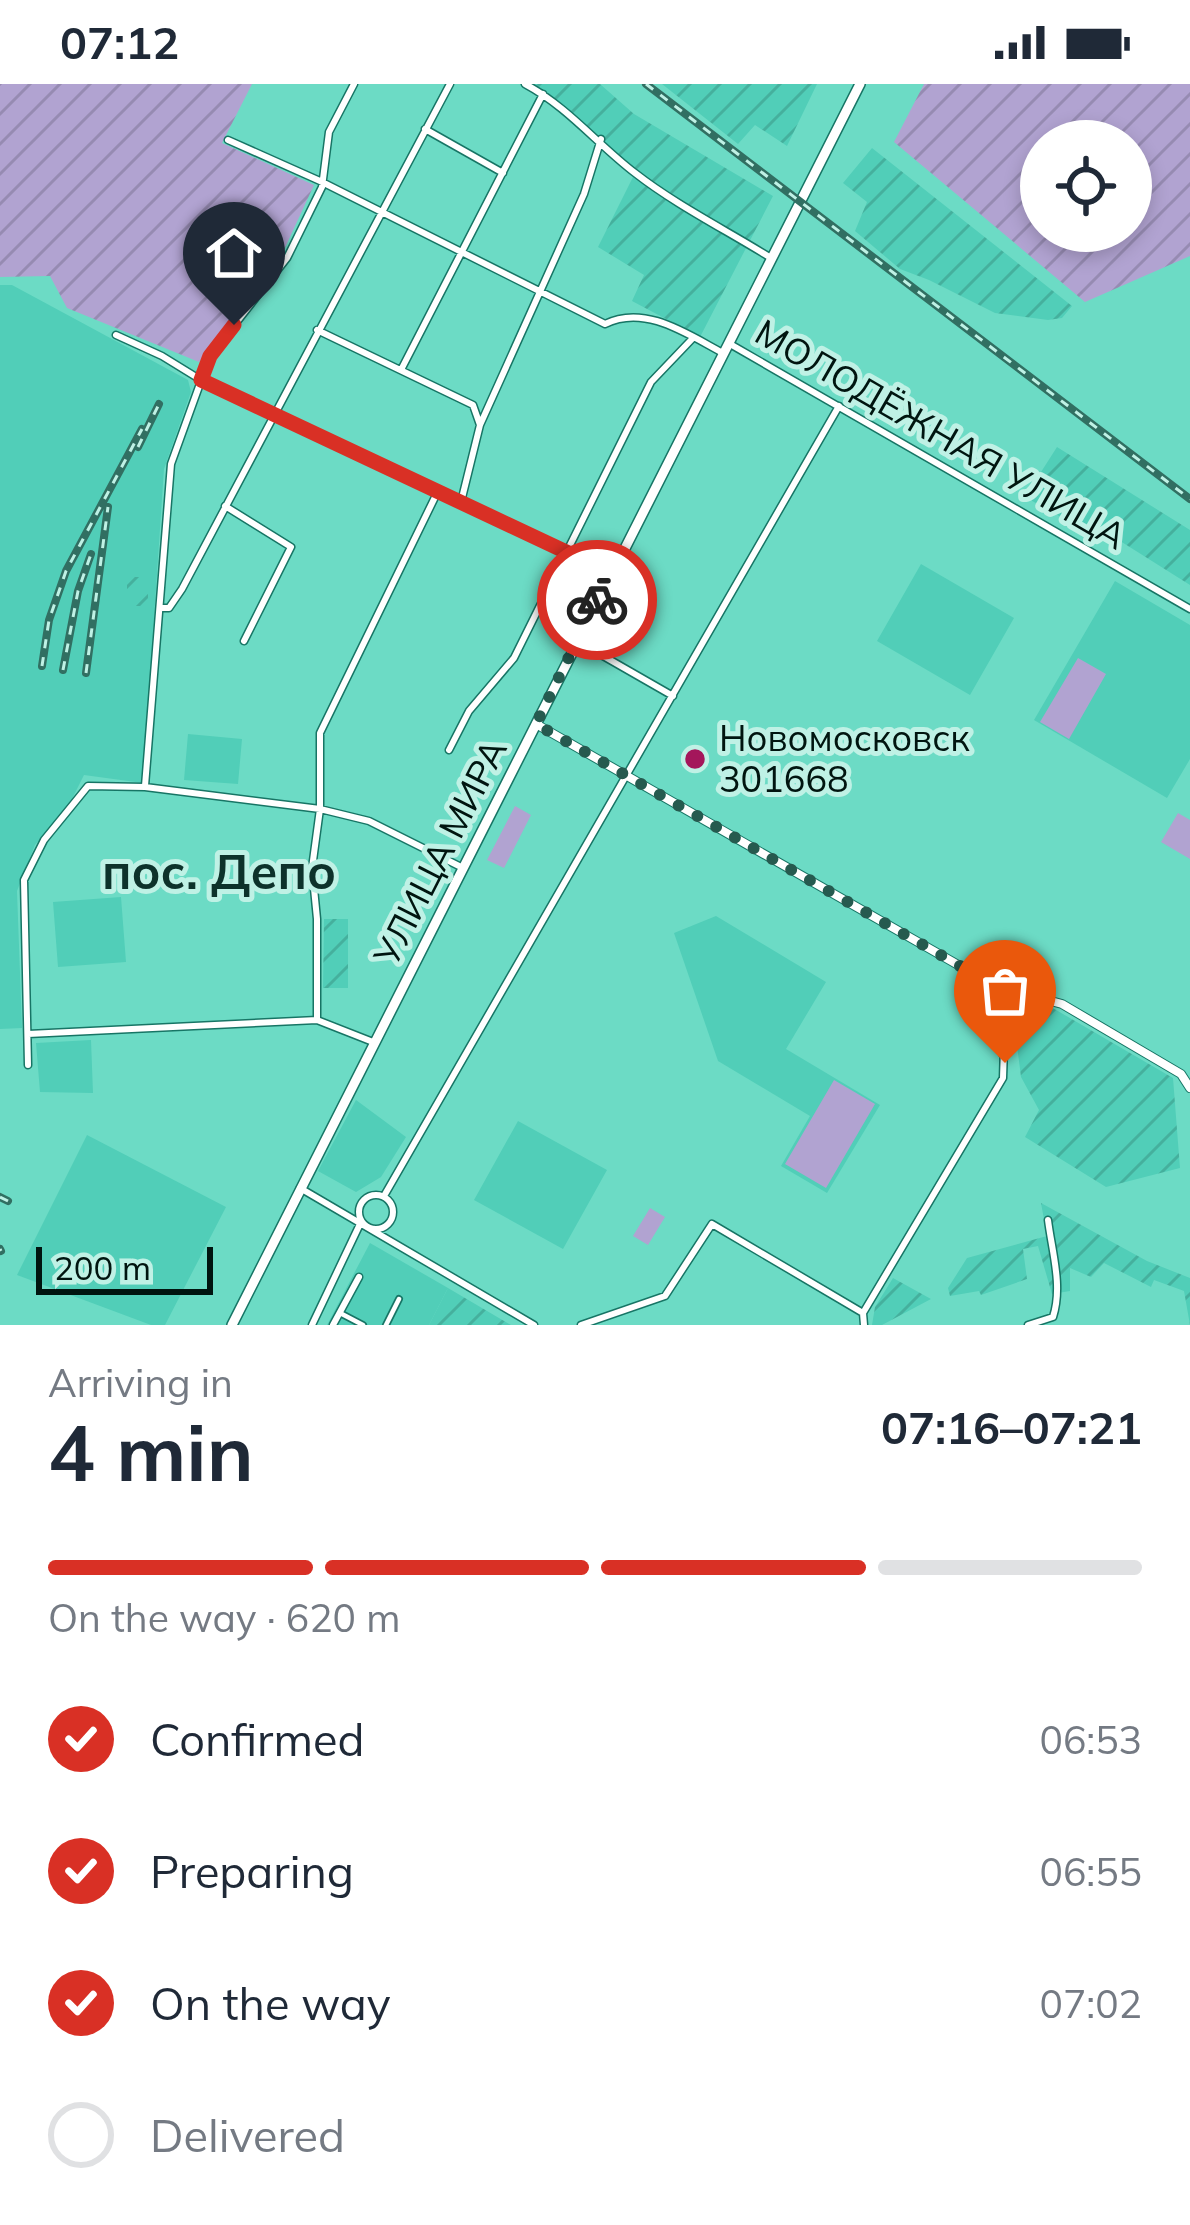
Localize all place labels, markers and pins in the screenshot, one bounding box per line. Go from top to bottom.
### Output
pin [183,202,285,325]
place label: Новомосковск 301668 [719,715,970,801]
marker: Новомосковск 301668 [682,746,708,772]
pin [954,940,1056,1063]

